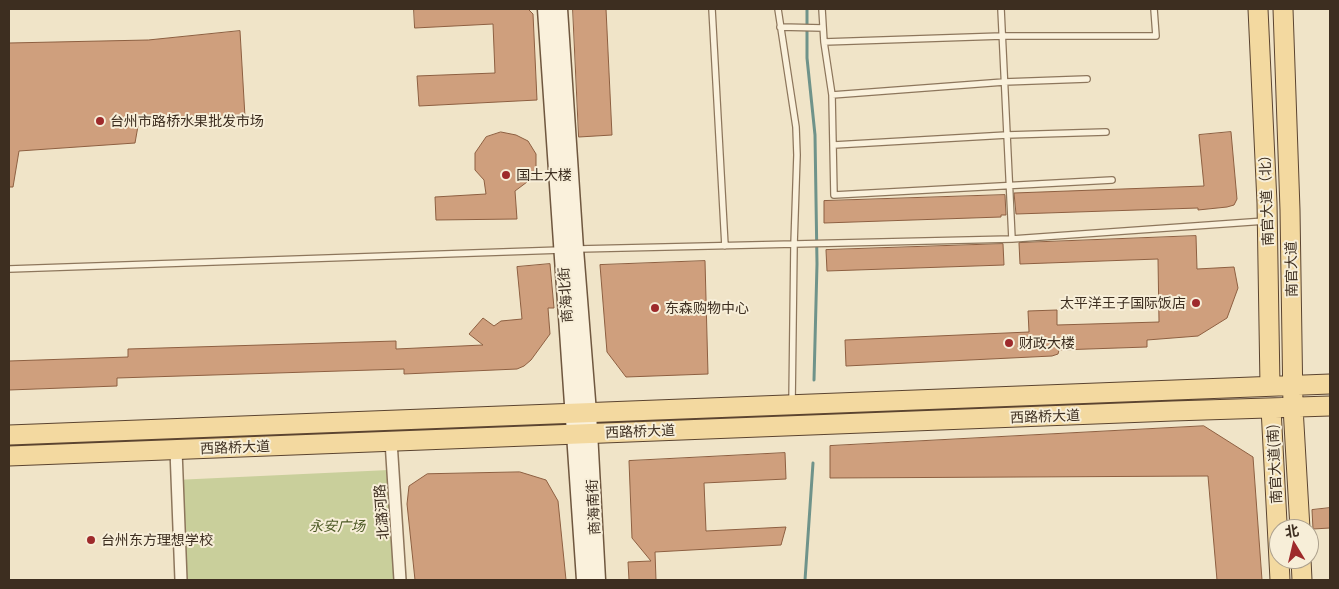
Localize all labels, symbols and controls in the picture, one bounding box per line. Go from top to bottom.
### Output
place label: 台州市路桥水果批发市场 [110,113,264,129]
marker: 台州市路桥水果批发市场 [94,115,106,127]
street label: 南官大道（北） [1256,148,1276,246]
place label: 国土大楼 [516,167,572,183]
marker: 国土大楼 [500,169,512,181]
street label: 南官大道 [1282,241,1300,297]
street label: 商海北街 [555,266,575,324]
place label: 太平洋王子国际饭店 [1060,295,1186,311]
marker: 太平洋王子国际饭店 [1190,297,1202,309]
place label: 东森购物中心 [665,300,749,316]
marker: 东森购物中心 [649,302,661,314]
place label: 财政大楼 [1019,335,1075,351]
marker: 财政大楼 [1003,337,1015,349]
street label: 西路桥大道 [1010,406,1080,426]
street label: 西路桥大道 [605,421,675,441]
street label: 南官大道(南) [1264,424,1284,504]
street label: 西路桥大道 [200,437,270,457]
street label: 商海南街 [583,479,603,535]
street label: 北潞河路 [371,483,391,541]
park label: 永安广场 [309,518,365,534]
north arrow [1269,519,1319,569]
text: 北 [1283,519,1300,541]
place label: 台州东方理想学校 [101,532,213,548]
marker: 台州东方理想学校 [85,534,97,546]

